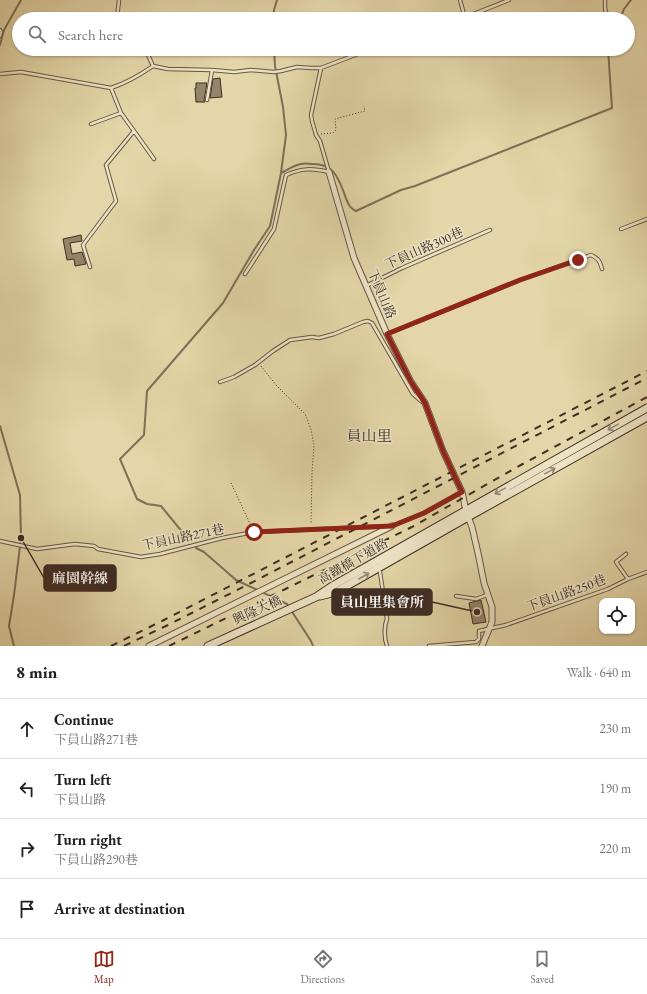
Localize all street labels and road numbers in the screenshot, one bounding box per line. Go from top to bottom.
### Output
street label: 下員山路300巷 [382,223,466,273]
street label: 下員山路 [364,267,400,321]
street label: 下員山路271巷 [140,520,226,554]
street label: 高鐵橋下道路 [315,534,391,588]
street label: 下員山路250巷 [524,571,608,615]
street label: 興隆大橋 [230,592,284,628]

